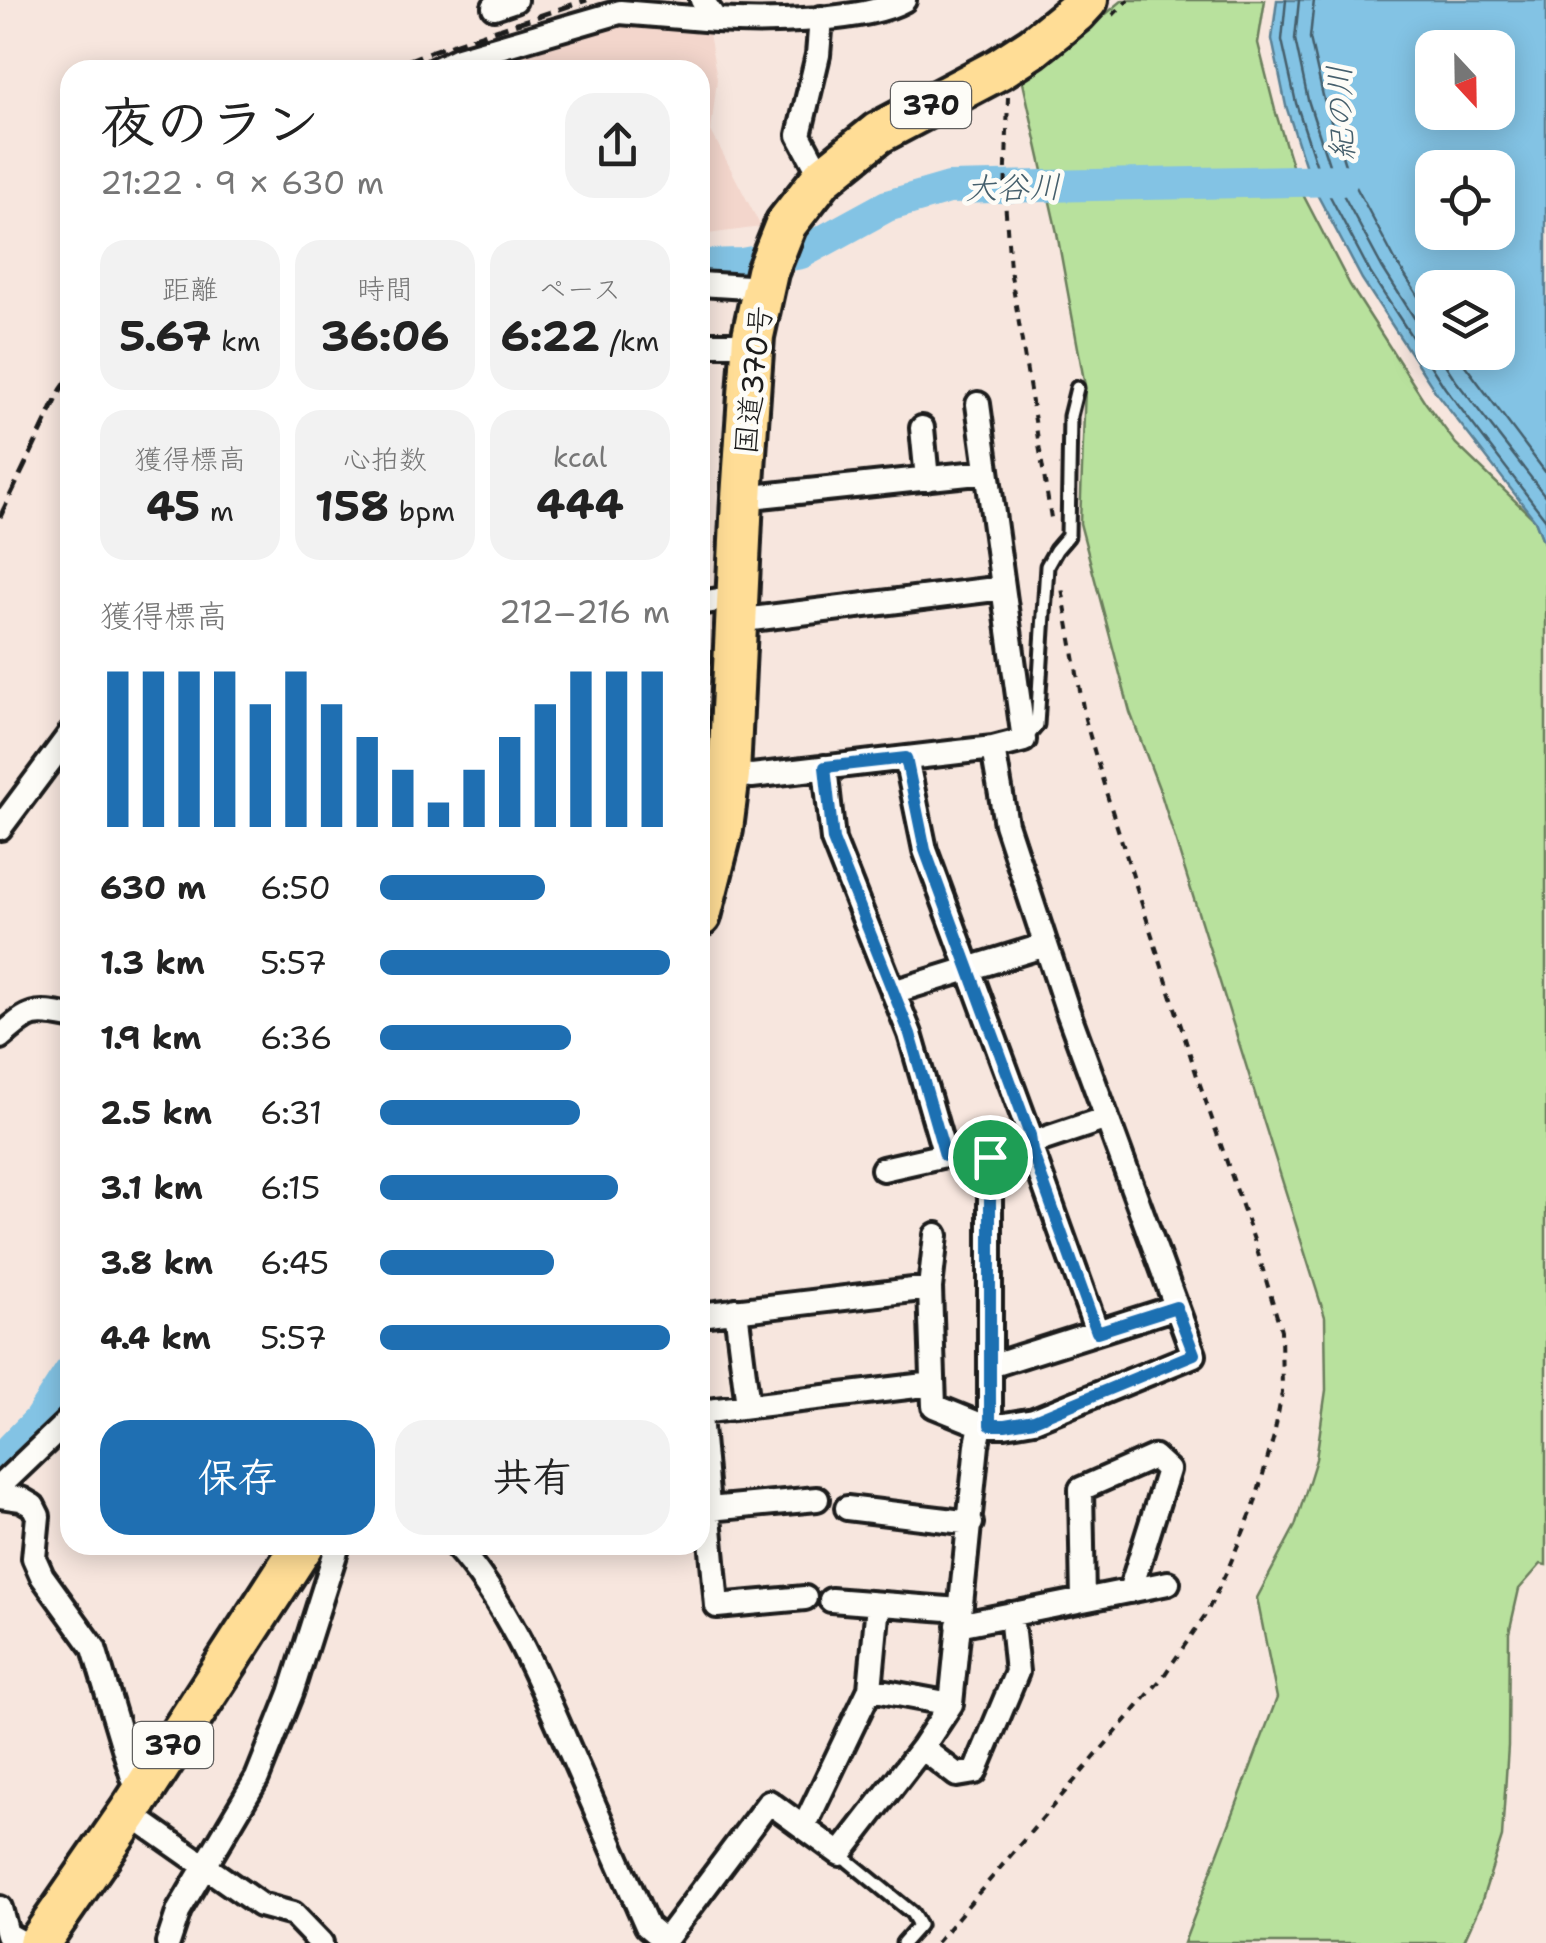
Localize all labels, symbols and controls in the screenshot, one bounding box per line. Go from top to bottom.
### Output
north arrow [1415,30,1515,130]
map controls [1415,30,1515,370]
water label: 紀の川 [1317,64,1363,162]
road number: 370 [891,82,971,128]
text: 夜のラン [100,86,320,160]
button: share [565,93,670,198]
button: locate [1415,150,1515,250]
text: 21:22 · 9 × 630 m [100,161,384,204]
water label: 大谷川 [965,165,1061,209]
text: 距離 [162,270,218,308]
text: 時間 [357,270,413,308]
text: ペース [539,270,621,308]
button: layers [1415,270,1515,370]
street label: 国道370号 [725,303,781,457]
text: 5.67 [119,308,211,364]
text: 36:06 [320,308,450,364]
text: 6:22 [501,308,600,364]
text: km [211,322,261,360]
text: /km [600,322,659,360]
text: kcal [553,438,607,476]
text: 獲得標高 [134,440,246,478]
text: 心拍数 [343,440,427,478]
text: 444 [536,476,624,532]
text: 45 [146,478,200,534]
text: 158 [315,478,389,534]
text: m [200,492,234,530]
text: bpm [389,492,455,530]
text: 212–216 m [499,590,670,633]
text: 獲得標高 [100,594,228,637]
text: 630 m [100,866,206,909]
text: 6:50 [260,866,331,909]
text: 1.3 km [100,941,205,984]
text: 5:57 [260,941,327,984]
text: 1.9 km [100,1016,201,1059]
text: 6:36 [260,1016,332,1059]
text: 2.5 km [100,1091,212,1134]
text: 6:31 [260,1091,322,1134]
pin [948,1115,1033,1200]
icon: arrive [963,1130,1018,1185]
text: 3.1 km [100,1166,203,1209]
text: 6:15 [260,1166,320,1209]
text: 3.8 km [100,1241,213,1284]
text: 6:45 [260,1241,329,1284]
text: 4.4 km [100,1316,211,1359]
text: 5:57 [260,1316,327,1359]
button: 保存 [100,1420,375,1535]
button: 共有 [395,1420,670,1535]
road number: 370 [133,1722,213,1768]

